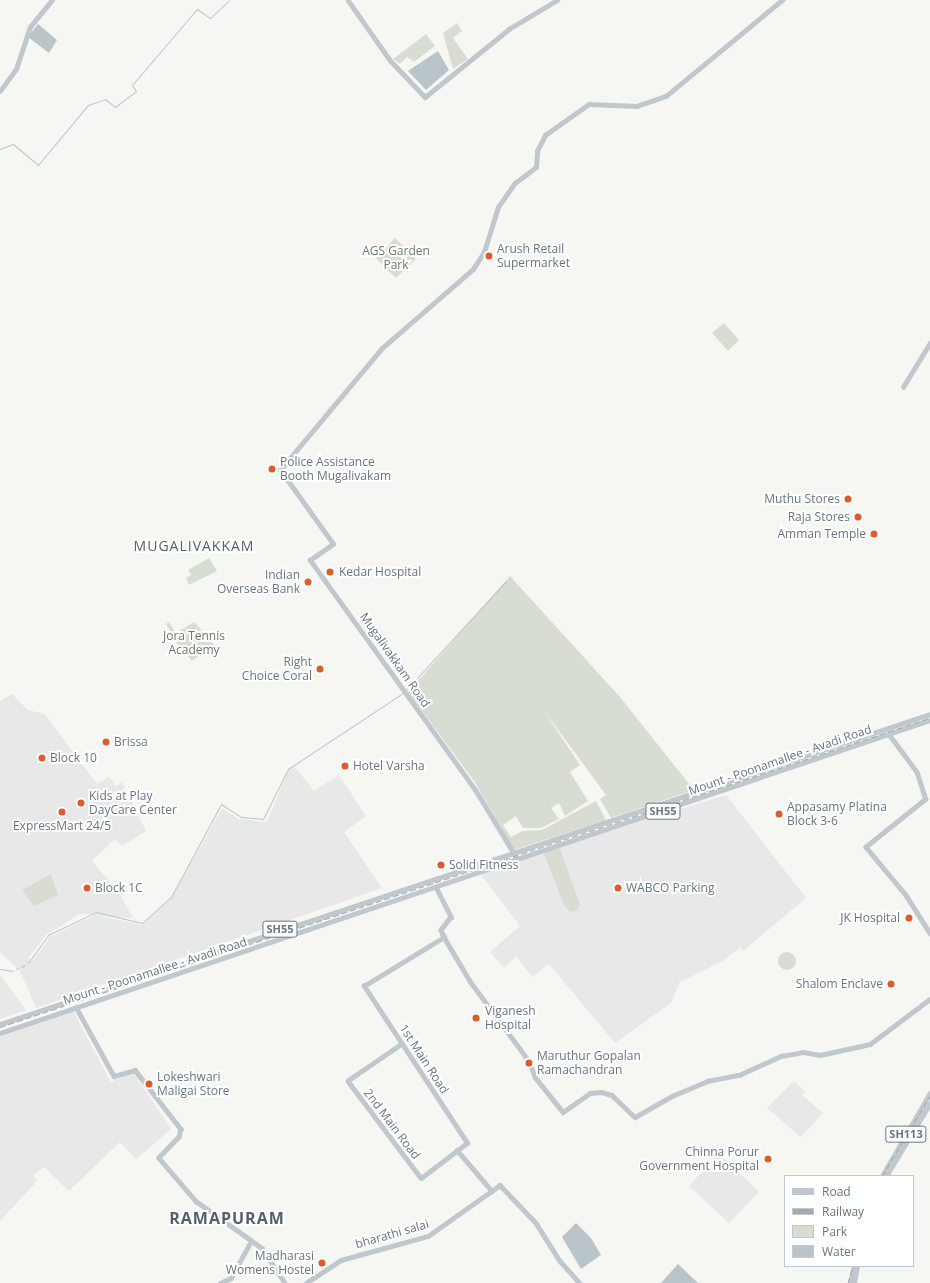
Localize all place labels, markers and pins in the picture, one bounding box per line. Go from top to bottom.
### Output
place label: Arush Retail Supermarket [497,242,570,270]
marker: Arush Retail Supermarket [484,251,494,261]
place label: Police Assistance Booth Mugalivakam [280,455,391,483]
marker: Police Assistance Booth Mugalivakam [267,464,277,474]
place label: Muthu Stores [764,492,840,506]
marker: Muthu Stores [843,494,853,504]
place label: Raja Stores [788,510,850,524]
marker: Raja Stores [853,512,863,522]
place label: Amman Temple [777,527,866,541]
marker: Amman Temple [869,529,879,539]
place label: Kedar Hospital [339,565,421,579]
marker: Kedar Hospital [324,566,336,578]
place label: Indian Overseas Bank [217,568,300,596]
marker: Indian Overseas Bank [303,577,313,587]
place label: Right Choice Coral [242,655,312,683]
marker: Right Choice Coral [315,664,325,674]
place label: Brissa [114,735,148,749]
marker: Brissa [101,737,111,747]
place label: Block 10 [50,751,97,765]
marker: Block 10 [37,753,47,763]
place label: Hotel Varsha [353,759,425,773]
marker: Hotel Varsha [340,761,350,771]
place label: Kids at Play DayCare Center [89,789,177,817]
marker: Kids at Play DayCare Center [76,798,86,808]
place label: Appasamy Platina Block 3-6 [787,800,887,828]
marker: ExpressMart 24/5 [57,807,67,817]
marker: Appasamy Platina Block 3-6 [774,809,784,819]
place label: ExpressMart 24/5 [13,819,111,833]
place label: Solid Fitness [449,858,518,872]
marker: Solid Fitness [436,860,446,870]
place label: Block 1C [95,881,143,895]
place label: WABCO Parking [626,881,714,895]
marker: Block 1C [82,883,92,893]
marker: WABCO Parking [613,883,623,893]
place label: JK Hospital [840,911,900,925]
marker: JK Hospital [903,912,915,924]
place label: Shalom Enclave [796,977,883,991]
marker: Shalom Enclave [886,979,896,989]
place label: Viganesh Hospital [485,1004,536,1032]
marker: Viganesh Hospital [470,1012,482,1024]
place label: Maruthur Gopalan Ramachandran [537,1049,641,1077]
marker: Maruthur Gopalan Ramachandran [524,1058,534,1068]
place label: Lokeshwari Maligai Store [157,1070,230,1098]
marker: Lokeshwari Maligai Store [144,1079,154,1089]
place label: Chinna Porur Government Hospital [639,1145,759,1173]
marker: Chinna Porur Government Hospital [762,1153,774,1165]
place label: Madharasi Womens Hostel [226,1249,314,1277]
marker: Madharasi Womens Hostel [317,1258,327,1268]

